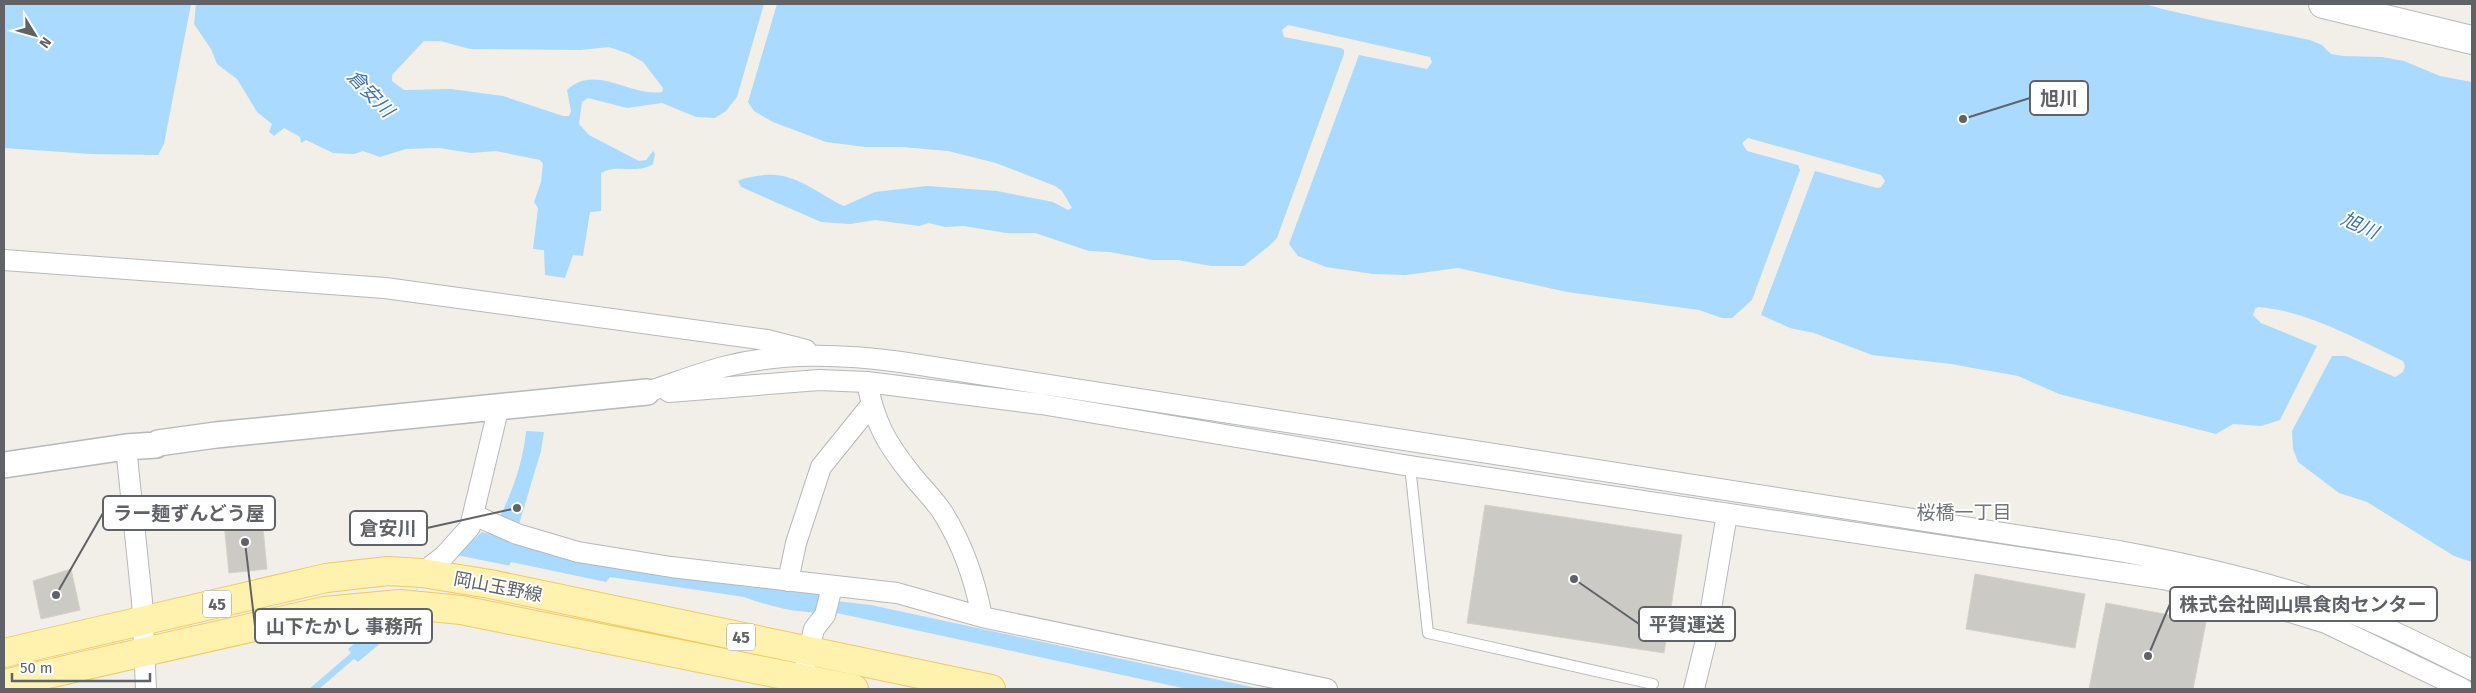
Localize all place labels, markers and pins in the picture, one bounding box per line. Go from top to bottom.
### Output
callout: 旭川 [2030,81,2088,115]
callout: ラー麺ずんどう屋 [103,496,275,530]
callout: 倉安川 [350,511,427,545]
callout: 株式会社岡山県食肉センター [2170,587,2437,621]
callout: 平賀運送 [1639,607,1735,641]
callout: 山下たかし 事務所 [255,609,432,643]

